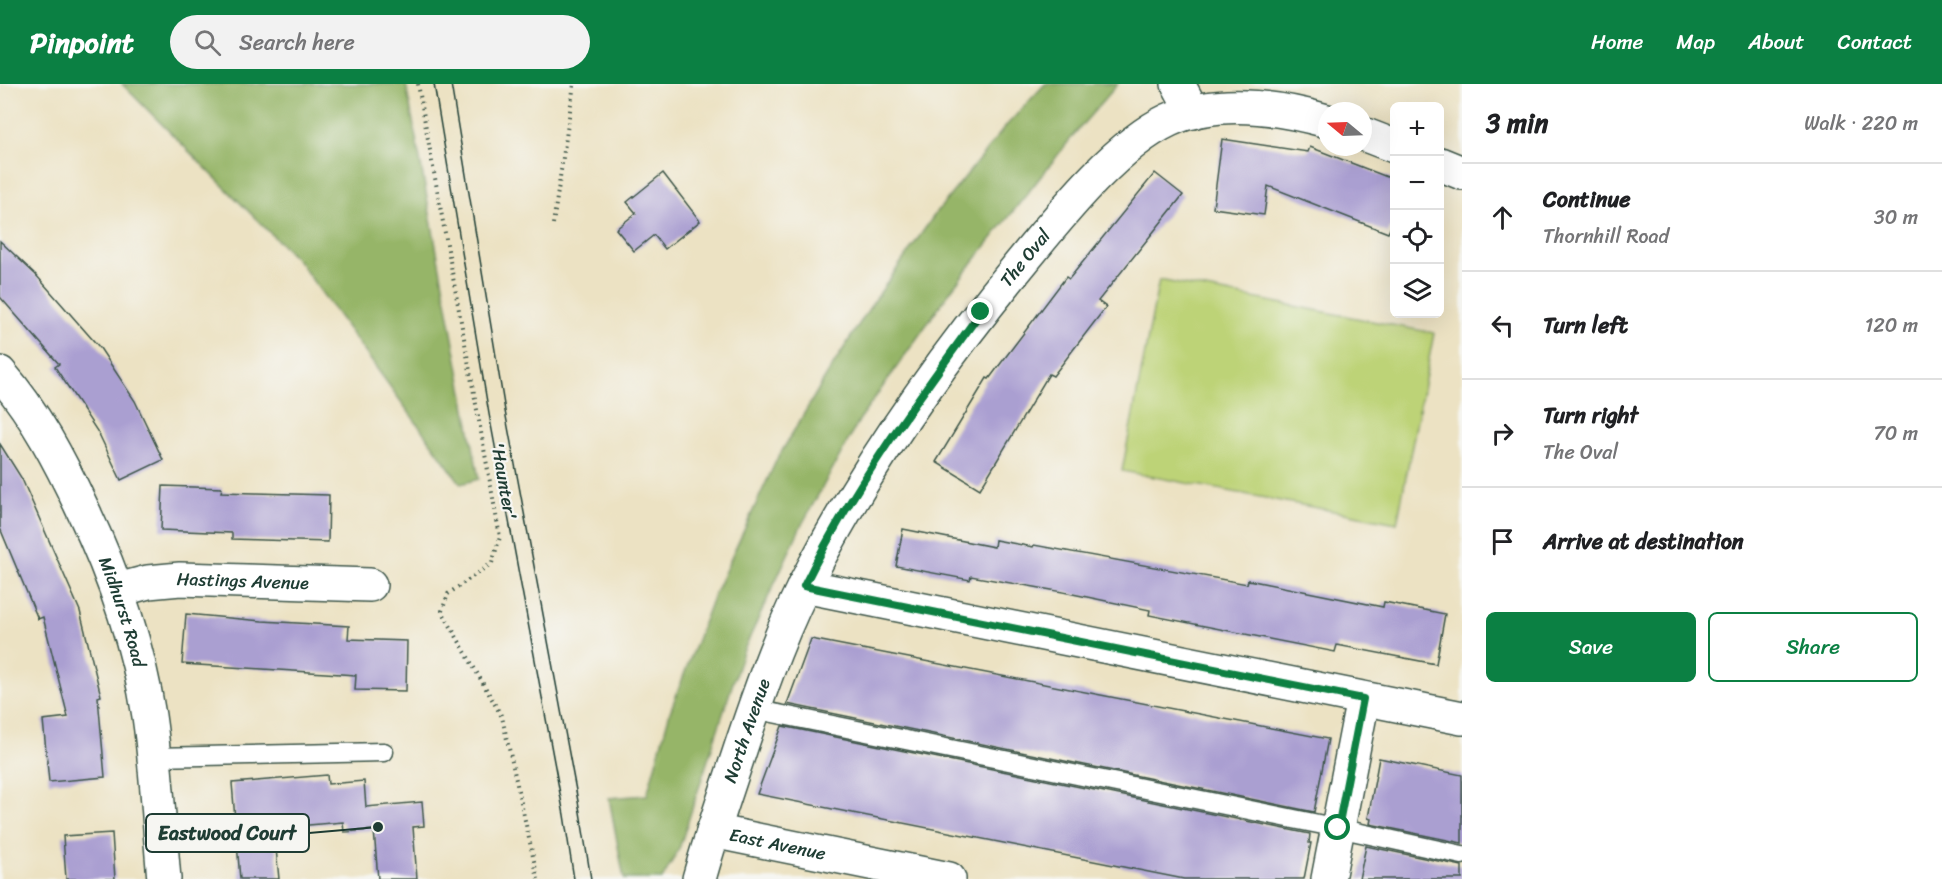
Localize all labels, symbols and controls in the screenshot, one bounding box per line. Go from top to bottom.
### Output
search box [170,15,590,69]
text: Pinpoint [30,18,134,67]
text: Search here [239,23,355,62]
text: Home [1591,23,1643,61]
text: Map [1676,23,1715,61]
text: About [1748,23,1805,61]
text: Contact [1838,23,1912,61]
icon: search [191,26,224,59]
text: 3 min [1486,100,1548,146]
north arrow [1318,102,1372,156]
map controls [1390,102,1444,318]
button: + [1390,102,1444,156]
text: Walk · 220 m [1804,106,1918,141]
button: − [1390,156,1444,210]
text: Continue [1543,180,1631,219]
text: 30 m [1874,200,1918,235]
icon: ahead [1486,201,1519,234]
button: locate [1390,210,1444,264]
text: Thornhill Road [1543,219,1669,254]
street label: The Oval [991,221,1059,294]
button: layers [1390,264,1444,318]
route end [967,298,993,324]
text: Turn left [1543,306,1628,345]
text: 120 m [1865,308,1918,343]
icon: left [1486,309,1519,342]
text: Turn right [1543,396,1638,435]
text: 70 m [1873,416,1918,451]
icon: right [1486,417,1519,450]
text: The Oval [1543,435,1618,470]
street label: 'Haunter' [481,440,527,522]
text: Arrive at destination [1543,522,1744,561]
icon: arrive [1486,525,1519,558]
street label: Midhurst Road [89,551,155,672]
street label: Hastings Avenue [176,563,310,599]
button: Save [1486,612,1696,682]
button: Share [1708,612,1918,682]
street label: North Avenue [714,673,780,787]
callout: Eastwood Court [146,814,309,852]
route start [1324,814,1350,840]
text: Eastwood Court [158,816,298,851]
street label: East Avenue [727,819,829,870]

